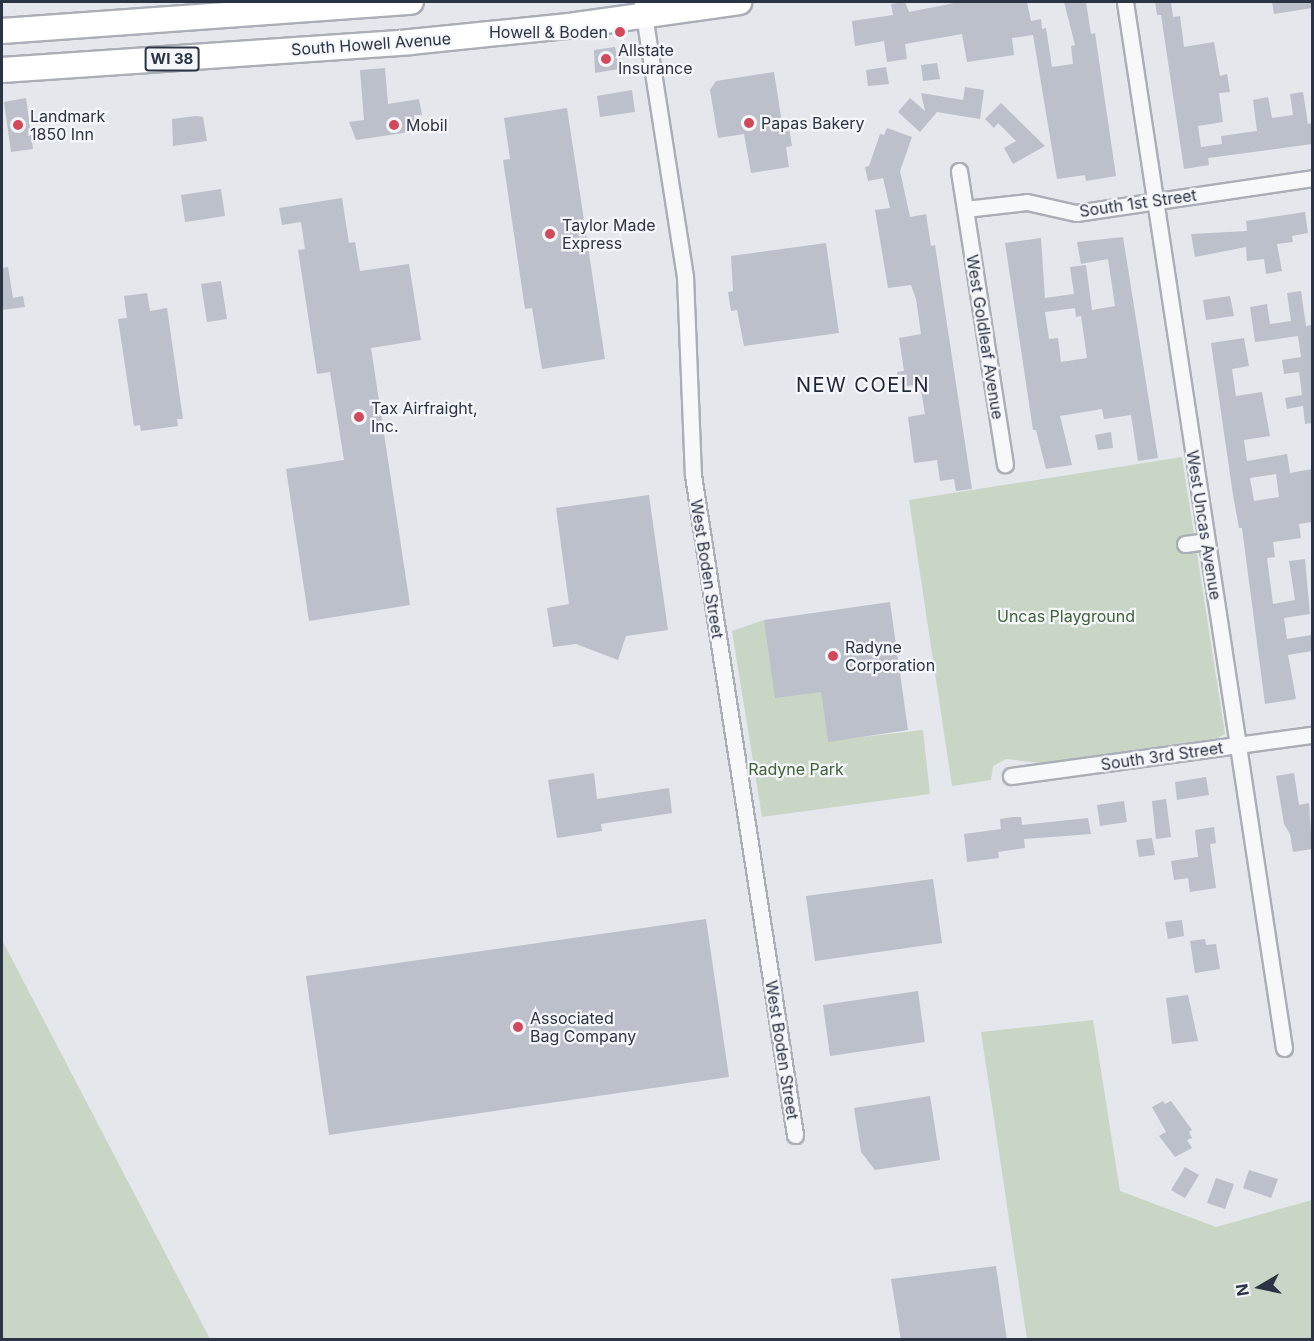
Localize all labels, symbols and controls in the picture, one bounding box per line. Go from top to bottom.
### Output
place label: Howell & Boden [489,22,608,42]
marker: Howell & Boden [613,25,627,39]
street label: South Howell Avenue [290,29,452,59]
place label: Allstate Insurance [618,40,693,78]
road number: WI 38 [144,47,201,71]
marker: Allstate Insurance [599,52,613,66]
place label: Landmark 1850 Inn [30,106,105,144]
place label: Papas Bakery [761,113,865,133]
place label: Mobil [406,115,448,135]
marker: Papas Bakery [742,116,756,130]
marker: Landmark 1850 Inn [11,118,25,132]
marker: Mobil [387,118,401,132]
street label: South 1st Street [1078,185,1198,221]
place label: Taylor Made Express [562,215,656,253]
marker: Taylor Made Express [543,227,557,241]
street label: West Goldleaf Avenue [962,253,1008,421]
district label: NEW COELN [796,373,930,397]
place label: Tax Airfraight, Inc. [371,398,478,436]
marker: Tax Airfraight, Inc. [352,410,366,424]
street label: West Uncas Avenue [1183,449,1225,601]
street label: West Boden Street [687,498,727,640]
park label: Uncas Playground [997,606,1135,626]
place label: Radyne Corporation [845,637,935,675]
marker: Radyne Corporation [826,649,840,663]
street label: South 3rd Street [1099,738,1225,774]
park label: Radyne Park [748,759,844,779]
street label: West Boden Street [762,979,802,1121]
place label: Associated Bag Company [530,1008,636,1046]
marker: Associated Bag Company [511,1020,525,1034]
north arrow [1230,1257,1290,1317]
text: N [1231,1282,1253,1297]

